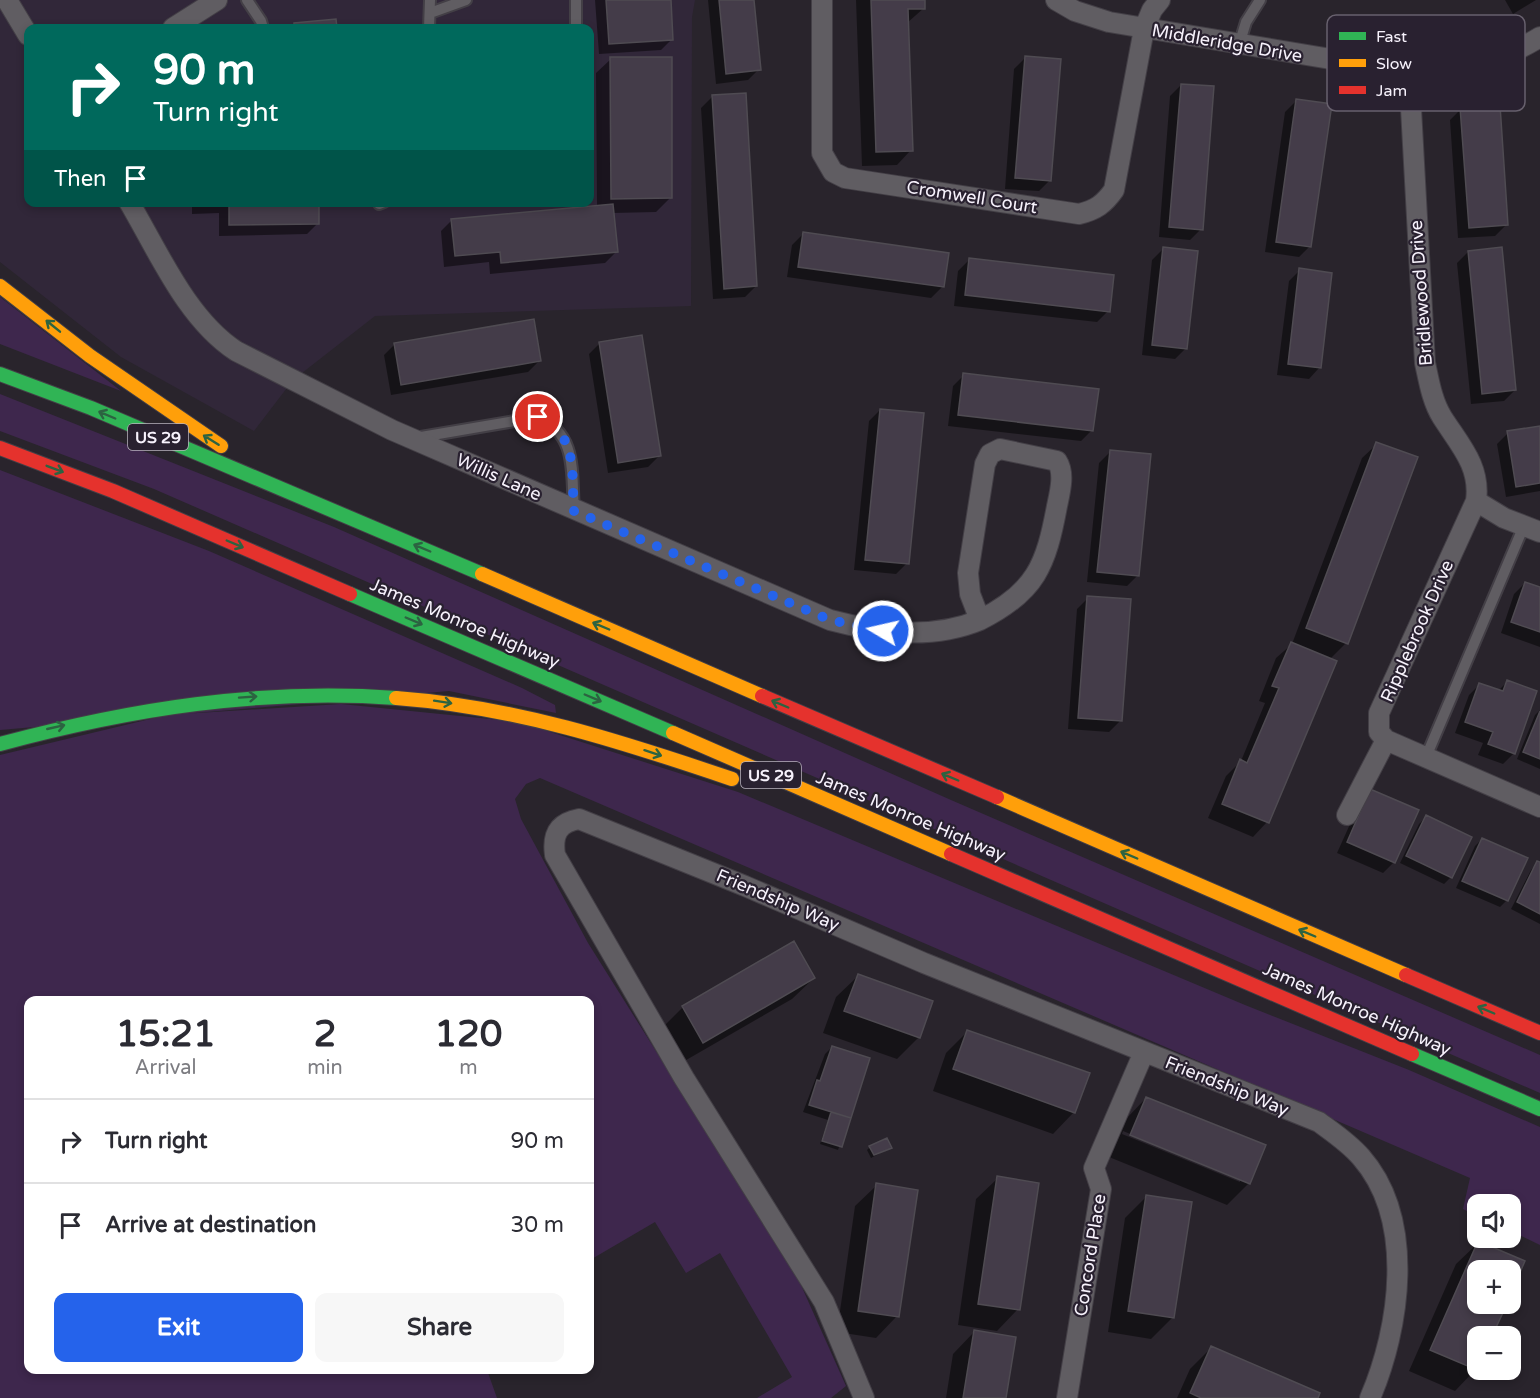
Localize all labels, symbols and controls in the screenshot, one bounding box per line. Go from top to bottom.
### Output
legend [1327,15,1525,111]
street label: Middleridge Drive [1150,19,1304,67]
text: Fast [1376,27,1407,47]
text: 90 m [153,45,255,96]
icon: right [54,48,132,126]
text: Slow [1376,54,1412,74]
text: Jam [1376,81,1407,101]
text: Turn right [153,96,279,129]
icon: arrive [119,162,152,195]
text: Then [54,166,107,192]
street label: Cromwell Court [905,176,1039,218]
street label: Bridlewood Drive [1405,219,1437,367]
one-way arrow [45,320,61,333]
pin [512,391,563,442]
icon: arrive [521,400,554,433]
one-way arrow [98,409,116,420]
road number: US 29 [128,424,188,450]
one-way arrow [203,433,220,446]
street label: Willis Lane [453,448,545,506]
one-way arrow [45,464,64,475]
one-way arrow [225,538,243,550]
one-way arrow [413,542,431,553]
street label: Ripplebrook Drive [1376,556,1458,706]
street label: James Monroe Highway [367,573,563,673]
position arrow [851,599,915,663]
one-way arrow [404,616,423,627]
one-way arrow [592,620,611,631]
one-way arrow [238,691,258,702]
one-way arrow [583,693,602,704]
one-way arrow [433,697,452,708]
one-way arrow [771,697,789,709]
one-way arrow [46,721,65,733]
one-way arrow [643,748,662,759]
road number: US 29 [741,762,801,788]
street label: James Monroe Highway [813,766,1009,866]
one-way arrow [941,771,959,783]
one-way arrow [1120,849,1138,860]
street label: Friendship Way [713,864,843,936]
one-way arrow [1299,926,1317,938]
street label: James Monroe Highway [1259,957,1455,1061]
one-way arrow [1478,1004,1496,1015]
text: 15:21 [116,1013,216,1056]
text: 2 [314,1013,336,1056]
text: 120 [434,1013,502,1056]
street label: Friendship Way [1162,1051,1292,1121]
text: Arrival [135,1056,197,1080]
text: min [307,1056,343,1080]
text: m [459,1056,478,1080]
icon: right [54,1125,87,1158]
text: Turn right [105,1128,207,1154]
text: 90 m [510,1128,564,1154]
street label: Concord Place [1069,1192,1111,1318]
map controls [1467,1194,1521,1380]
button: sound [1467,1194,1521,1248]
icon: arrive [54,1209,87,1242]
text: Arrive at destination [105,1212,316,1238]
text: 30 m [510,1212,564,1238]
button: + [1467,1260,1521,1314]
button: Exit [54,1293,303,1362]
button: Share [315,1293,564,1362]
button: − [1467,1326,1521,1380]

